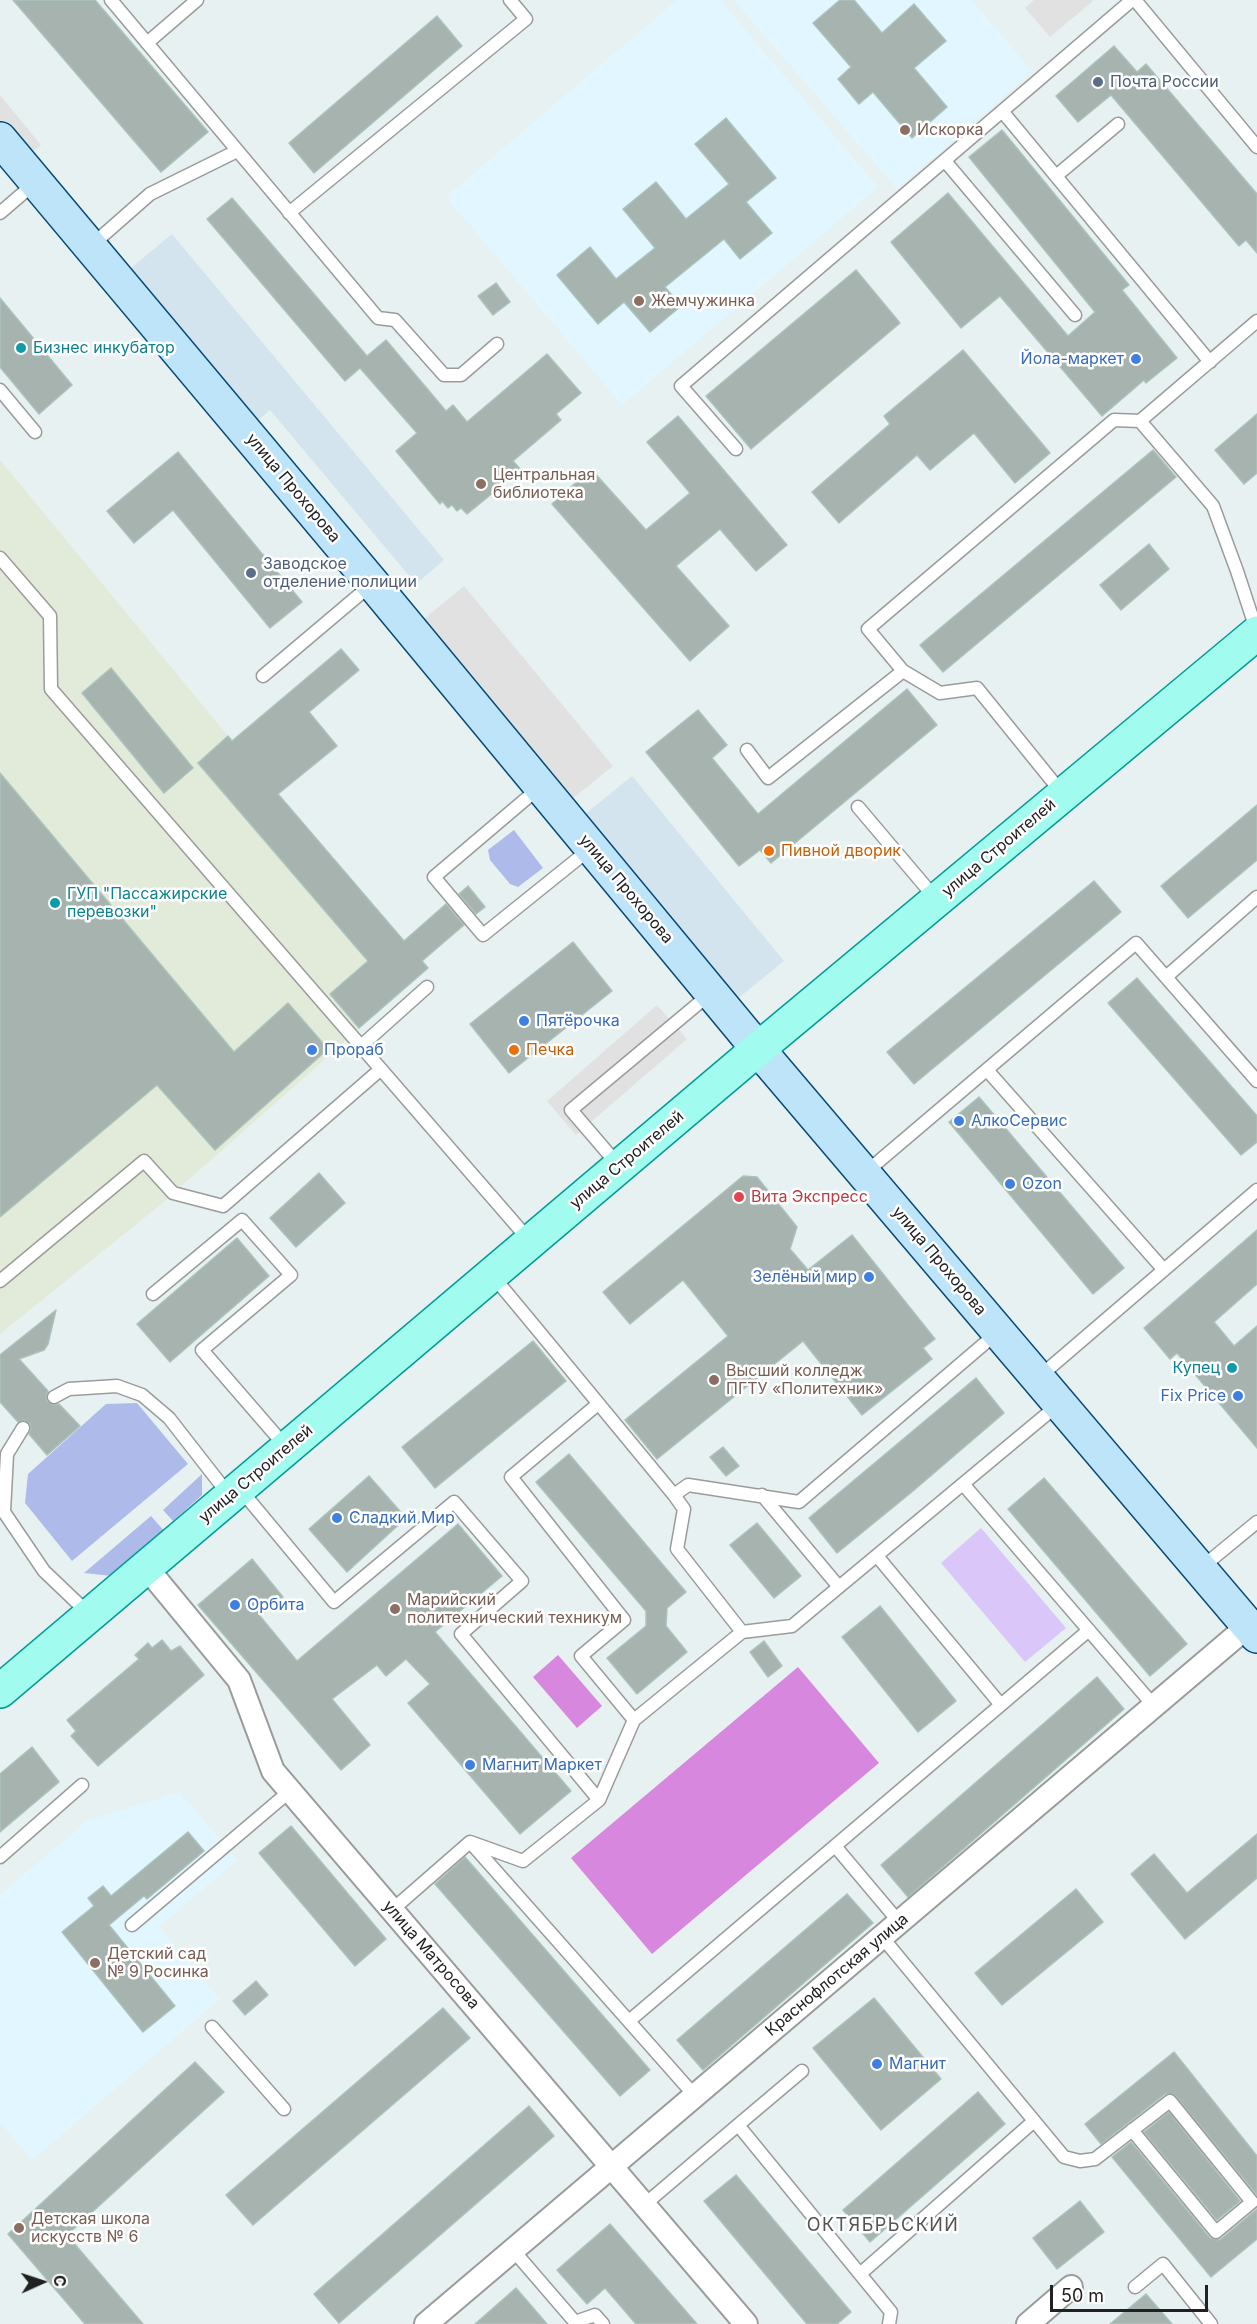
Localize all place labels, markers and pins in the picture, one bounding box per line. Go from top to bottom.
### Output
place label: Почта России [1110,72,1219,92]
marker: Почта России [1091,75,1105,89]
place label: Искорка [917,120,984,140]
marker: Искорка [898,123,912,137]
place label: Жемчужинка [651,291,755,311]
marker: Жемчужинка [632,294,646,308]
place label: Бизнес инкубатор [33,338,175,358]
marker: Бизнес инкубатор [14,341,28,355]
place label: Йола-маркет [1021,349,1124,369]
marker: Йола-маркет [1129,352,1143,366]
place label: Центральная библиотека [493,465,595,503]
marker: Центральная библиотека [474,477,488,491]
place label: Заводское отделение полиции [263,554,417,592]
marker: Заводское отделение полиции [244,566,258,580]
place label: Пивной дворик [781,841,901,861]
marker: Пивной дворик [762,844,776,858]
place label: ГУП "Пассажирские перевозки" [67,884,227,922]
marker: ГУП "Пассажирские перевозки" [48,896,62,910]
place label: Пятёрочка [536,1011,620,1031]
marker: Пятёрочка [517,1014,531,1028]
place label: Прораб [324,1040,384,1060]
place label: Печка [526,1040,574,1060]
marker: Прораб [305,1043,319,1057]
marker: Печка [507,1043,521,1057]
place label: АлкоСервис [971,1111,1068,1131]
marker: АлкоСервис [952,1114,966,1128]
place label: Ozon [1022,1174,1062,1194]
marker: Ozon [1003,1177,1017,1191]
place label: Вита Экспресс [751,1187,868,1207]
marker: Вита Экспресс [732,1190,746,1204]
place label: Зелёный мир [752,1267,857,1287]
marker: Зелёный мир [862,1270,876,1284]
place label: Купец [1173,1358,1220,1378]
place label: Высший колледж ПГТУ «Политехник» [726,1361,883,1399]
marker: Купец [1225,1361,1239,1375]
marker: Высший колледж ПГТУ «Политехник» [707,1373,721,1387]
place label: Fix Price [1161,1386,1226,1406]
marker: Fix Price [1231,1389,1245,1403]
place label: Сладкий Мир [349,1508,455,1528]
marker: Сладкий Мир [330,1511,344,1525]
place label: Марийский политехнический техникум [407,1590,622,1628]
place label: Орбита [247,1595,304,1615]
marker: Орбита [228,1598,242,1612]
marker: Марийский политехнический техникум [388,1602,402,1616]
place label: Магнит Маркет [482,1755,602,1775]
marker: Магнит Маркет [463,1758,477,1772]
place label: Детский сад № 9 Росинка [107,1944,209,1982]
marker: Детский сад № 9 Росинка [88,1956,102,1970]
place label: Магнит [889,2054,946,2074]
marker: Магнит [870,2057,884,2071]
place label: Детская школа искусств № 6 [31,2209,150,2247]
marker: Детская школа искусств № 6 [12,2221,26,2235]

